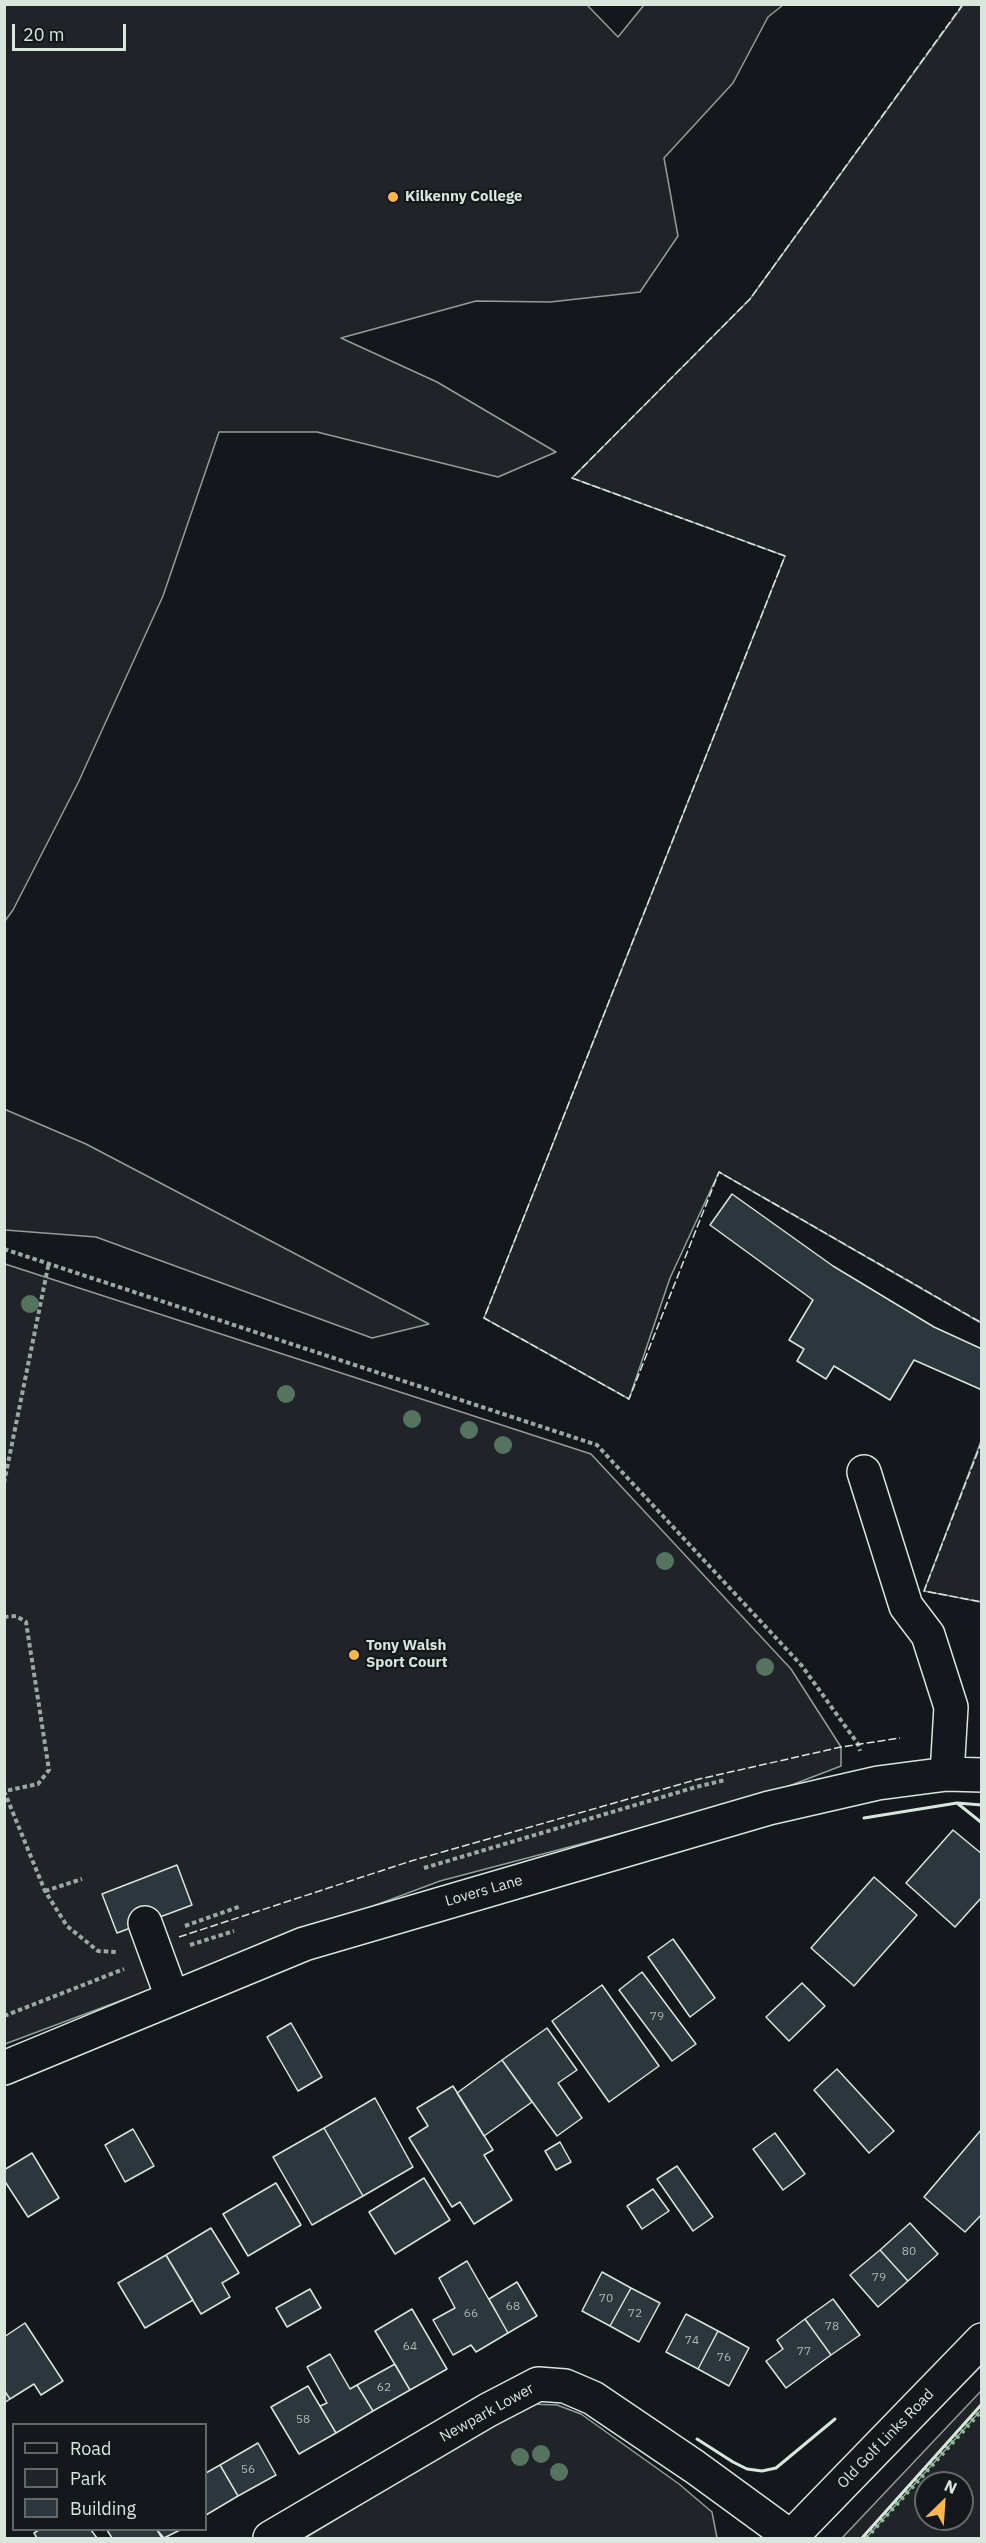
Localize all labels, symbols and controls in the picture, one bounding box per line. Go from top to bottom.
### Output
scale bar [15,12,129,50]
text: 20 m [23,23,65,46]
place label: Kilkenny College [405,188,523,206]
marker: Kilkenny College [386,190,400,204]
place label: Tony Walsh Sport Court [366,1637,447,1672]
marker: Tony Walsh Sport Court [347,1648,361,1662]
street label: Lovers Lane [443,1871,525,1911]
house number: 79 [650,2010,664,2024]
house number: 80 [902,2245,916,2259]
house number: 79 [872,2271,886,2285]
house number: 70 [599,2292,613,2306]
house number: 68 [506,2300,520,2314]
house number: 66 [464,2307,478,2321]
house number: 72 [628,2307,642,2321]
house number: 78 [825,2320,839,2334]
house number: 74 [685,2334,699,2348]
house number: 64 [403,2340,417,2354]
house number: 77 [797,2345,811,2359]
house number: 76 [717,2351,731,2365]
street label: Newpark Lower [437,2380,537,2446]
house number: 62 [377,2381,391,2395]
street label: Old Golf Links Road [834,2386,938,2492]
house number: 58 [296,2413,310,2427]
legend [12,2423,207,2531]
text: Road [70,2437,111,2460]
house number: 56 [241,2463,255,2477]
text: Park [70,2467,106,2490]
north arrow [914,2471,974,2531]
text: N [941,2475,960,2498]
text: Building [70,2497,136,2520]

